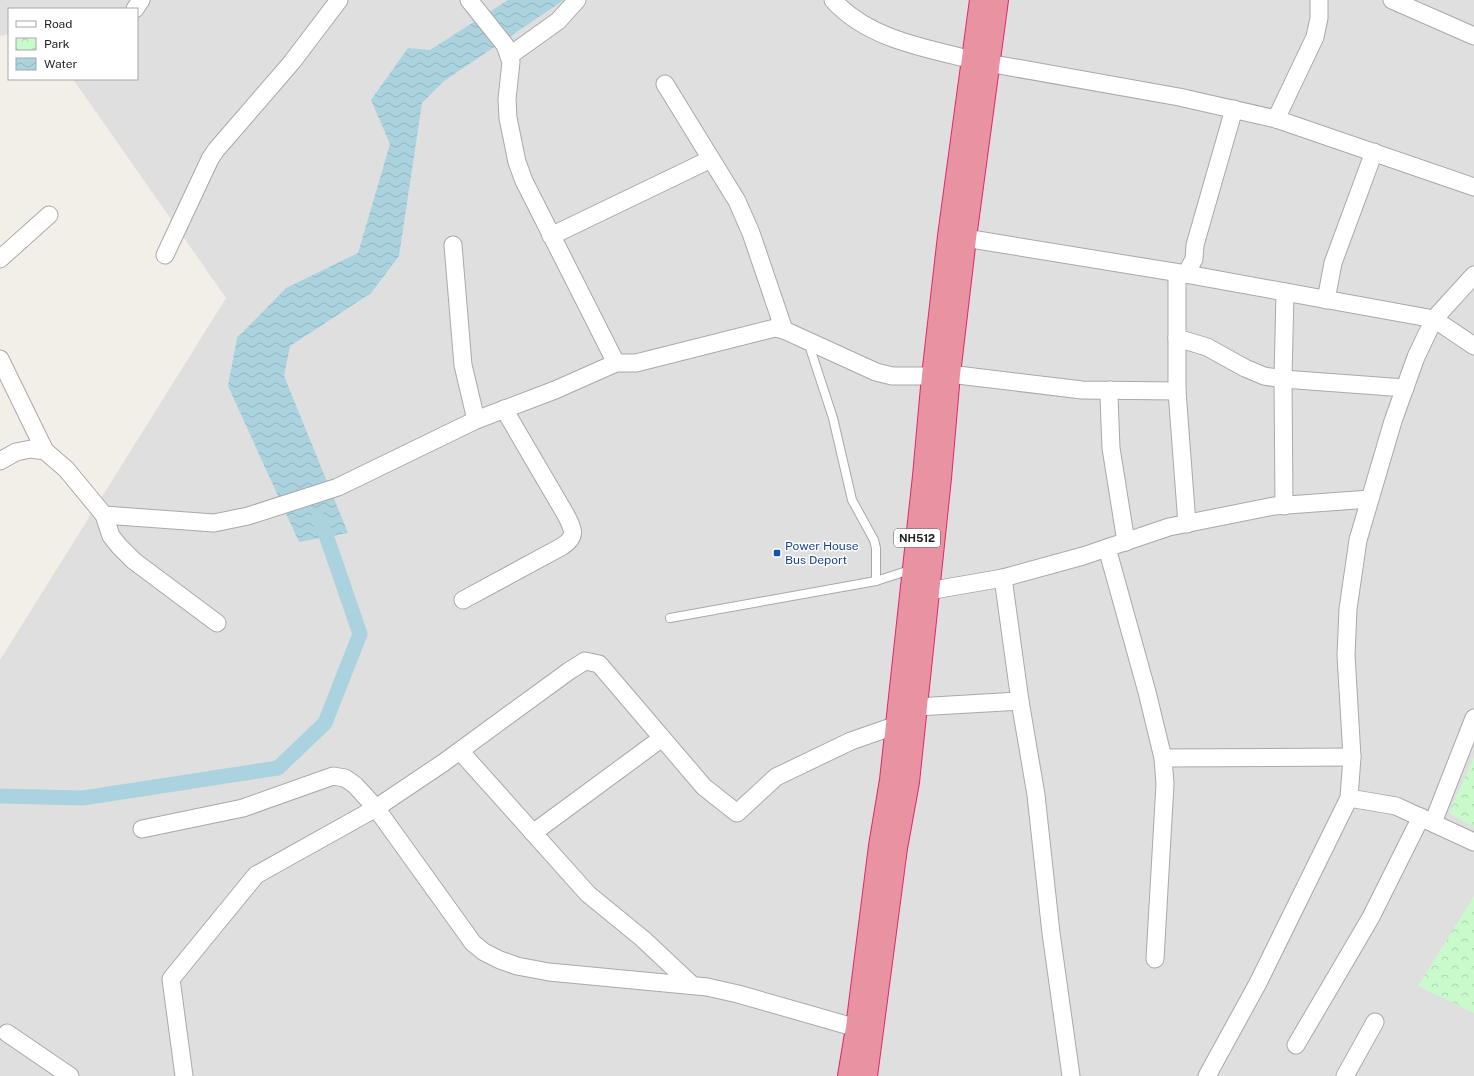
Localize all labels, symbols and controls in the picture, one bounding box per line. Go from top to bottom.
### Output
legend [8,8,138,80]
text: Road [44,17,72,31]
text: Park [44,37,70,51]
text: Water [44,57,78,71]
road number: NH512 [894,529,940,547]
place label: Power House Bus Deport [785,539,859,567]
marker: Power House Bus Deport [772,548,782,558]

